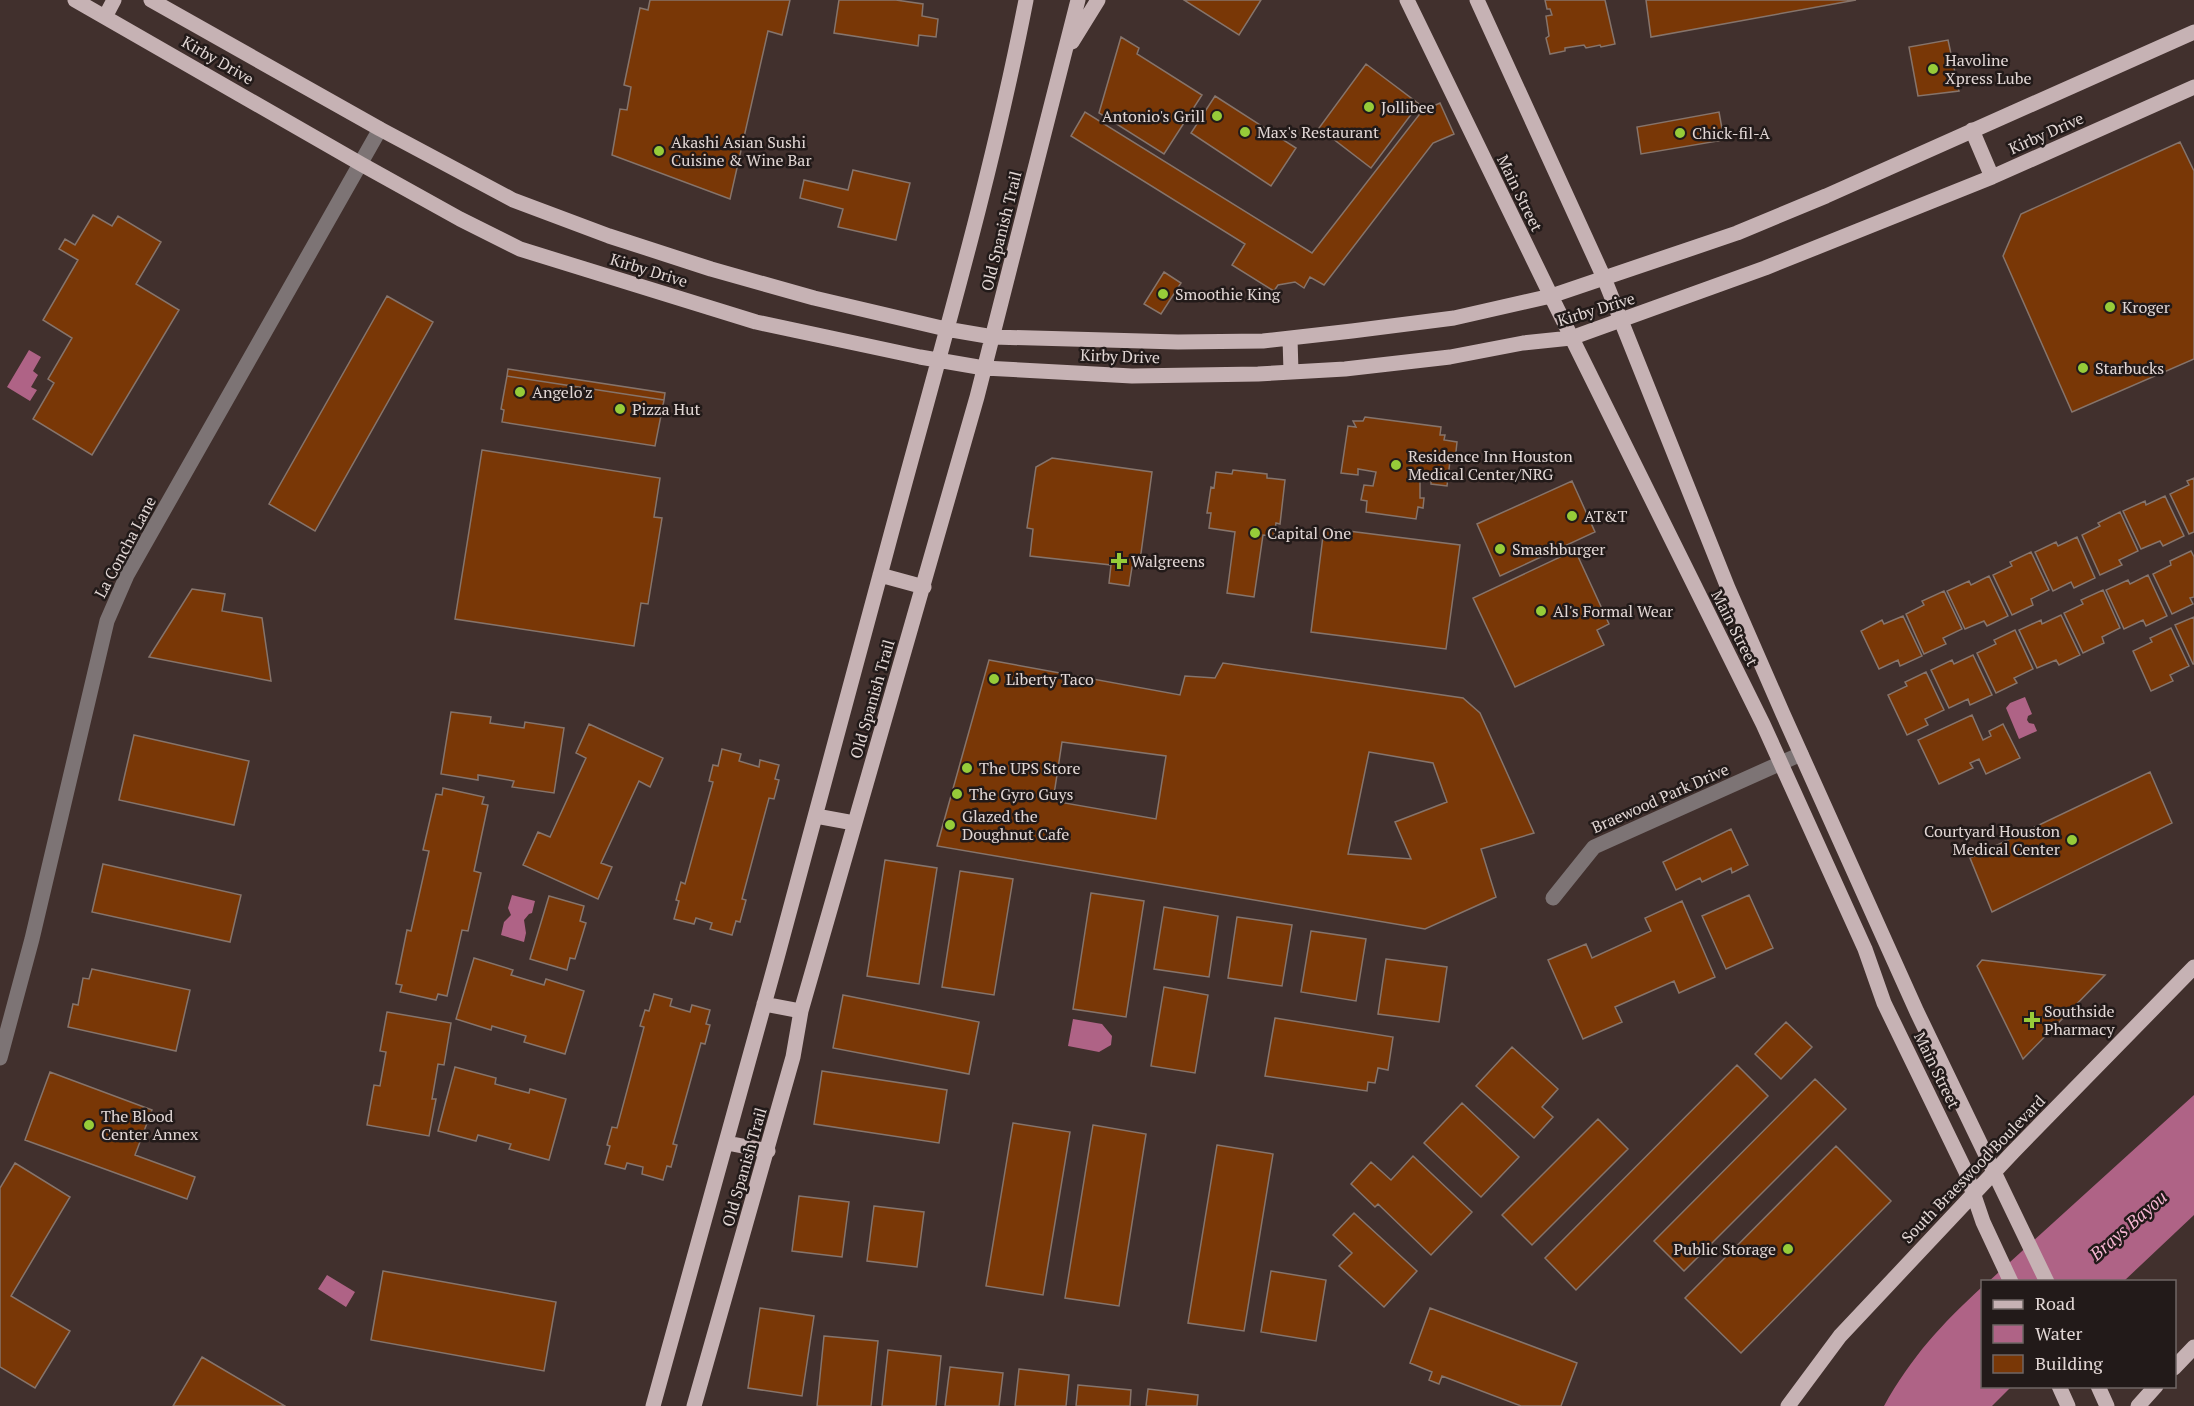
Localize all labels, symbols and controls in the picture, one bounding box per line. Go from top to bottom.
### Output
street label: Kirby Drive [178,31,258,89]
place label: Havoline Xpress Lube [1945,49,2031,89]
marker: Havoline Xpress Lube [1926,62,1940,76]
place label: Jollibee [1381,96,1435,118]
marker: Jollibee [1362,100,1376,114]
place label: Antonio's Grill [1102,105,1205,127]
street label: Kirby Drive [2005,107,2087,159]
marker: Antonio's Grill [1210,109,1224,123]
place label: Max's Restaurant [1257,121,1379,143]
place label: Chick-fil-A [1692,122,1770,144]
marker: Max's Restaurant [1238,125,1252,139]
marker: Chick-fil-A [1673,126,1687,140]
place label: Akashi Asian Sushi Cuisine & Wine Bar [671,131,812,171]
marker: Akashi Asian Sushi Cuisine & Wine Bar [652,144,666,158]
street label: Main Street [1492,151,1548,235]
street label: Old Spanish Trail [975,169,1027,293]
street label: Kirby Drive [608,248,690,292]
place label: Smoothie King [1175,283,1281,305]
marker: Smoothie King [1156,287,1170,301]
street label: Kirby Drive [1555,287,1637,331]
place label: Kroger [2122,296,2171,318]
marker: Kroger [2103,300,2117,314]
street label: Kirby Drive [1080,344,1160,368]
place label: Starbucks [2095,357,2164,379]
marker: Starbucks [2076,361,2090,375]
place label: Angelo'z [532,381,593,403]
marker: Angelo'z [513,385,527,399]
place label: Pizza Hut [632,398,700,420]
marker: Pizza Hut [613,402,627,416]
place label: Residence Inn Houston Medical Center/NRG [1408,445,1573,485]
marker: Residence Inn Houston Medical Center/NRG [1389,458,1403,472]
street label: La Concha Lane [89,492,161,602]
place label: AT&T [1584,505,1627,527]
marker: AT&T [1565,509,1579,523]
place label: Capital One [1267,522,1351,544]
marker: Capital One [1248,526,1262,540]
place label: Smashburger [1512,538,1606,560]
marker: Smashburger [1493,542,1507,556]
place label: Walgreens [1131,550,1205,572]
marker: Walgreens [1112,554,1126,568]
street label: Main Street [1706,586,1764,670]
place label: Al's Formal Wear [1553,600,1674,622]
marker: Al's Formal Wear [1534,604,1548,618]
street label: Old Spanish Trail [844,637,900,761]
place label: Liberty Taco [1006,668,1094,690]
marker: Liberty Taco [987,672,1001,686]
place label: The UPS Store [979,757,1081,779]
street label: Braewood Park Drive [1588,758,1732,838]
marker: The UPS Store [960,761,974,775]
place label: The Gyro Guys [969,783,1073,805]
marker: The Gyro Guys [950,787,964,801]
place label: Glazed the Doughnut Cafe [962,805,1069,845]
marker: Glazed the Doughnut Cafe [943,818,957,832]
place label: Courtyard Houston Medical Center [1924,820,2061,860]
marker: Courtyard Houston Medical Center [2065,833,2079,847]
place label: Southside Pharmacy [2044,1000,2115,1040]
marker: Southside Pharmacy [2025,1013,2039,1027]
street label: Main Street [1909,1028,1965,1112]
street label: South Braeswood Boulevard [1896,1090,2050,1248]
place label: The Blood Center Annex [101,1105,199,1145]
street label: Old Spanish Trail [716,1105,772,1229]
marker: The Blood Center Annex [82,1118,96,1132]
water label: Brays Bayou [2084,1185,2172,1266]
place label: Public Storage [1674,1238,1776,1260]
marker: Public Storage [1781,1242,1795,1256]
legend [1981,1280,2176,1388]
text: Road [2035,1291,2075,1315]
text: Water [2035,1321,2082,1345]
text: Building [2035,1351,2103,1375]

